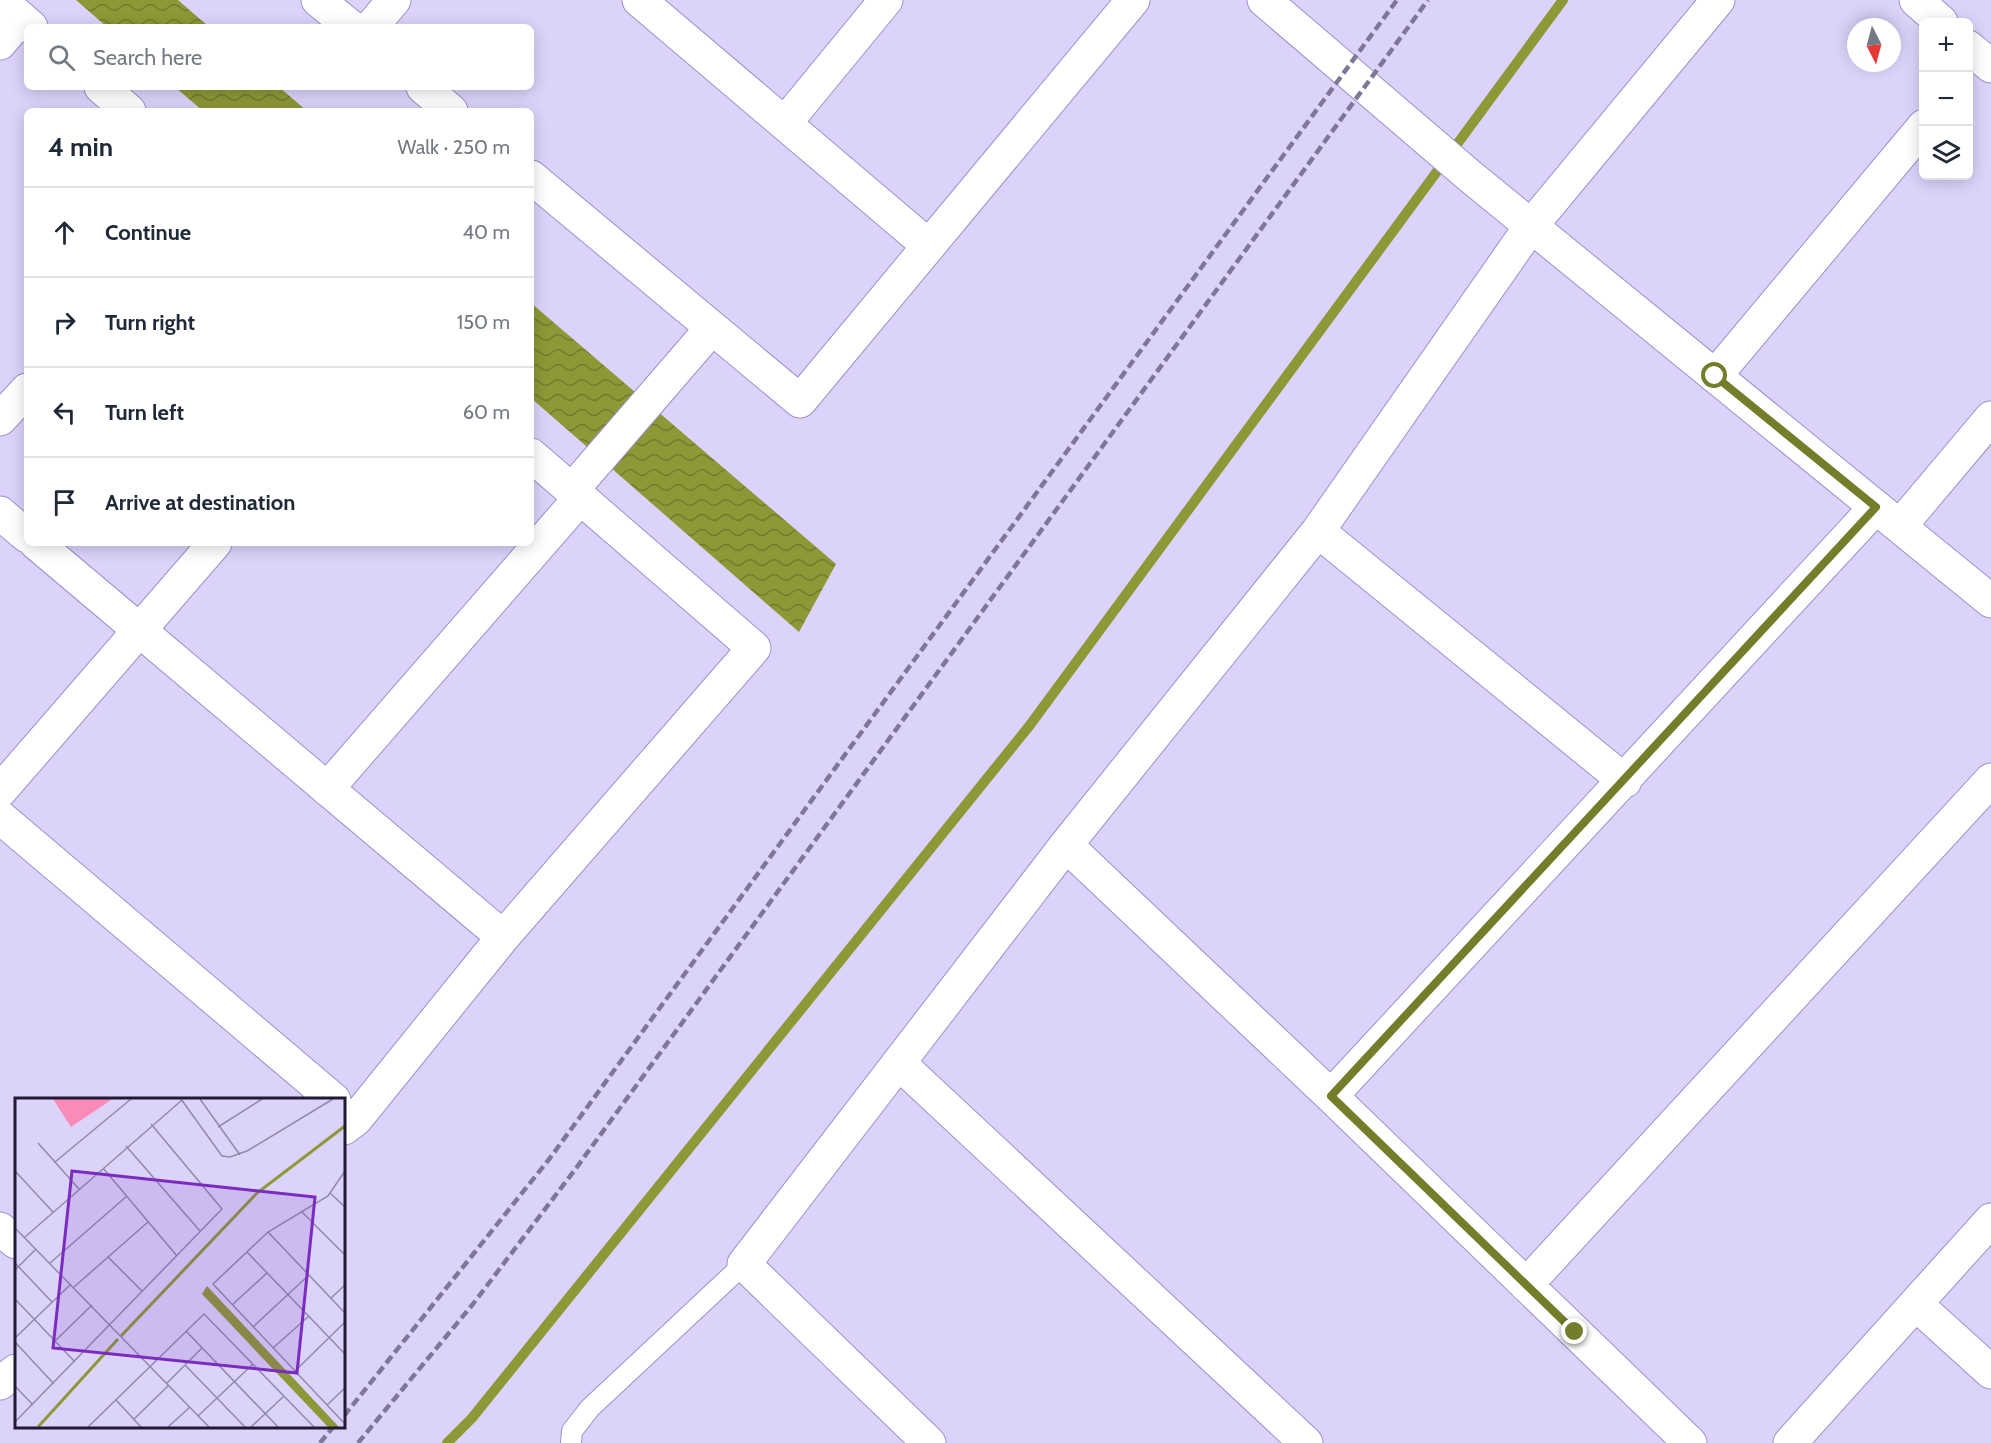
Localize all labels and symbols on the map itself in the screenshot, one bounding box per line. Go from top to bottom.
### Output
north arrow [1847,18,1901,72]
route start [1701,362,1727,388]
inset map [15,1098,345,1428]
route end [1561,1318,1587,1344]

